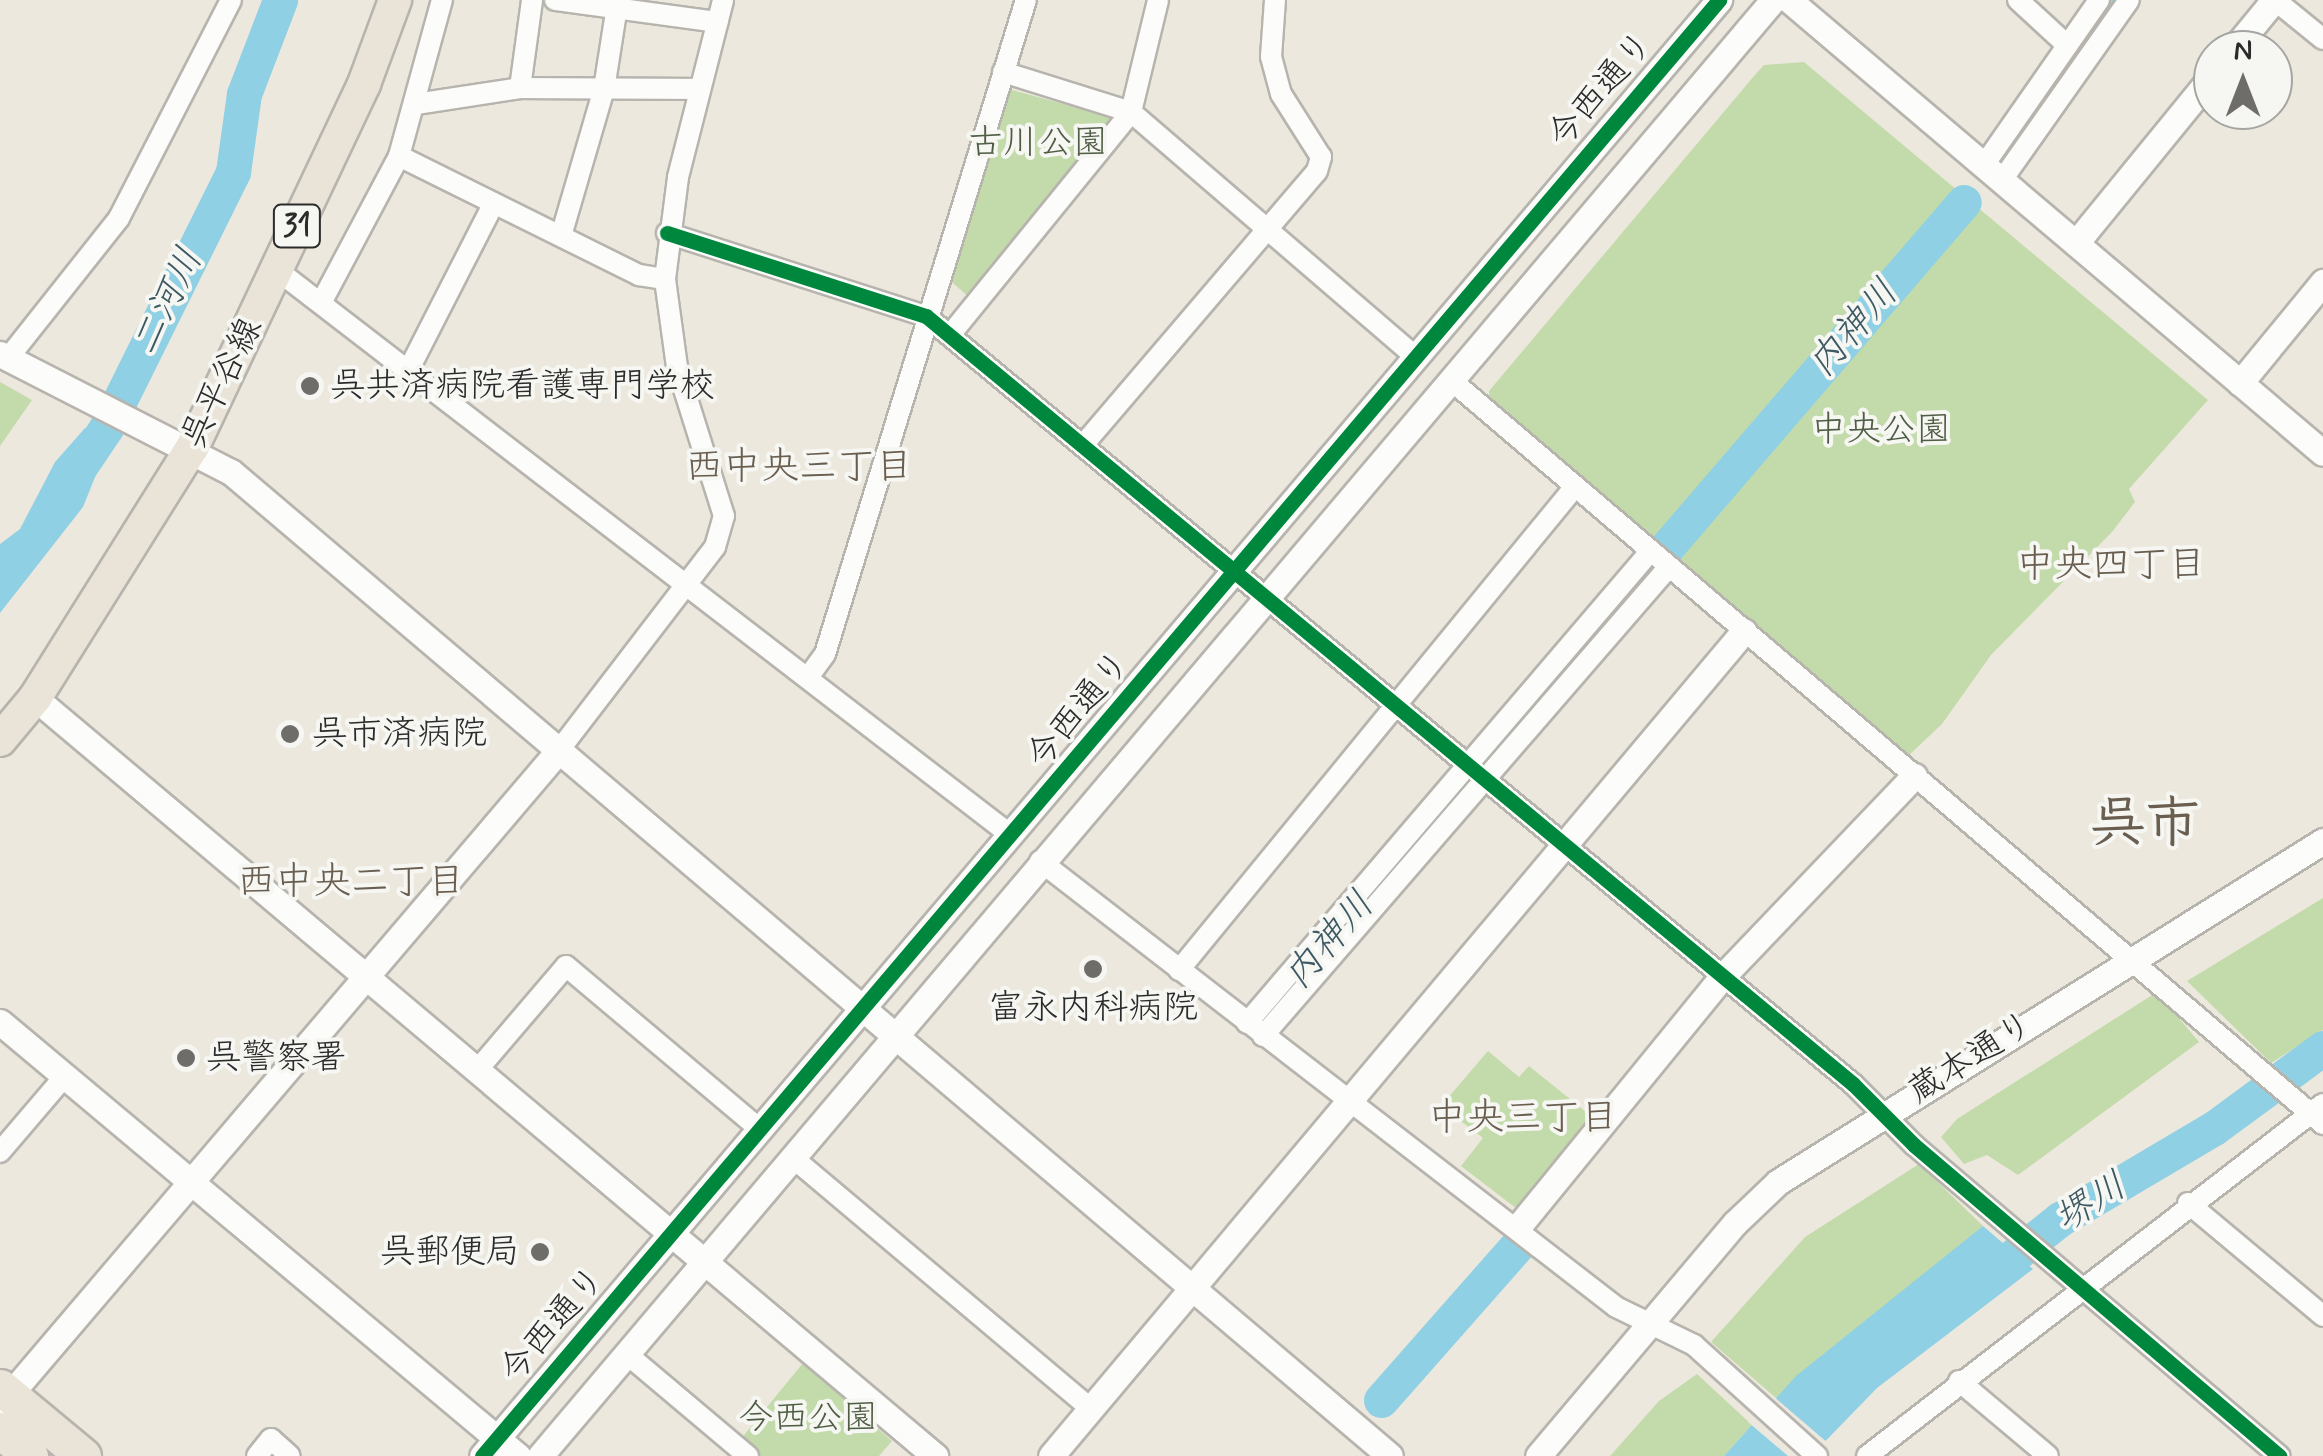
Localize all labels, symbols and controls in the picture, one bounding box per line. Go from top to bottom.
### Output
street label: 今西通り [1539,23,1663,157]
north arrow [2193,30,2293,130]
text: N [2234,33,2252,70]
park label: 古川公園 [968,122,1108,164]
road number: 31 [272,199,322,253]
water label: 二河川 [123,241,213,363]
water label: 内神川 [1799,271,1909,387]
street label: 呉平谷線 [172,311,272,455]
place label: 呉共済病院看護専門学校 [330,365,715,407]
marker: 呉共済病院看護専門学校 [299,375,321,397]
park label: 中央公園 [1811,409,1951,451]
district label: 西中央三丁目 [685,445,913,491]
district label: 中央四丁目 [2016,543,2206,589]
street label: 今西通り [1018,643,1140,777]
place label: 呉市済病院 [312,713,487,755]
marker: 呉市済病院 [277,721,303,747]
district label: 呉市 [2090,793,2200,859]
district label: 西中央二丁目 [237,860,465,906]
water label: 内神川 [1275,883,1385,999]
marker: 富永内科病院 [1080,956,1106,982]
place label: 富永内科病院 [988,987,1198,1029]
street label: 蔵本通り [1901,1003,2041,1113]
place label: 呉警察署 [206,1037,346,1079]
marker: 呉警察署 [175,1047,197,1069]
district label: 中央三丁目 [1428,1096,1618,1142]
water label: 堺川 [2047,1164,2135,1242]
place label: 呉郵便局 [380,1231,520,1273]
marker: 呉郵便局 [529,1241,551,1263]
street label: 今西通り [491,1258,615,1392]
park label: 今西公園 [738,1397,878,1439]

